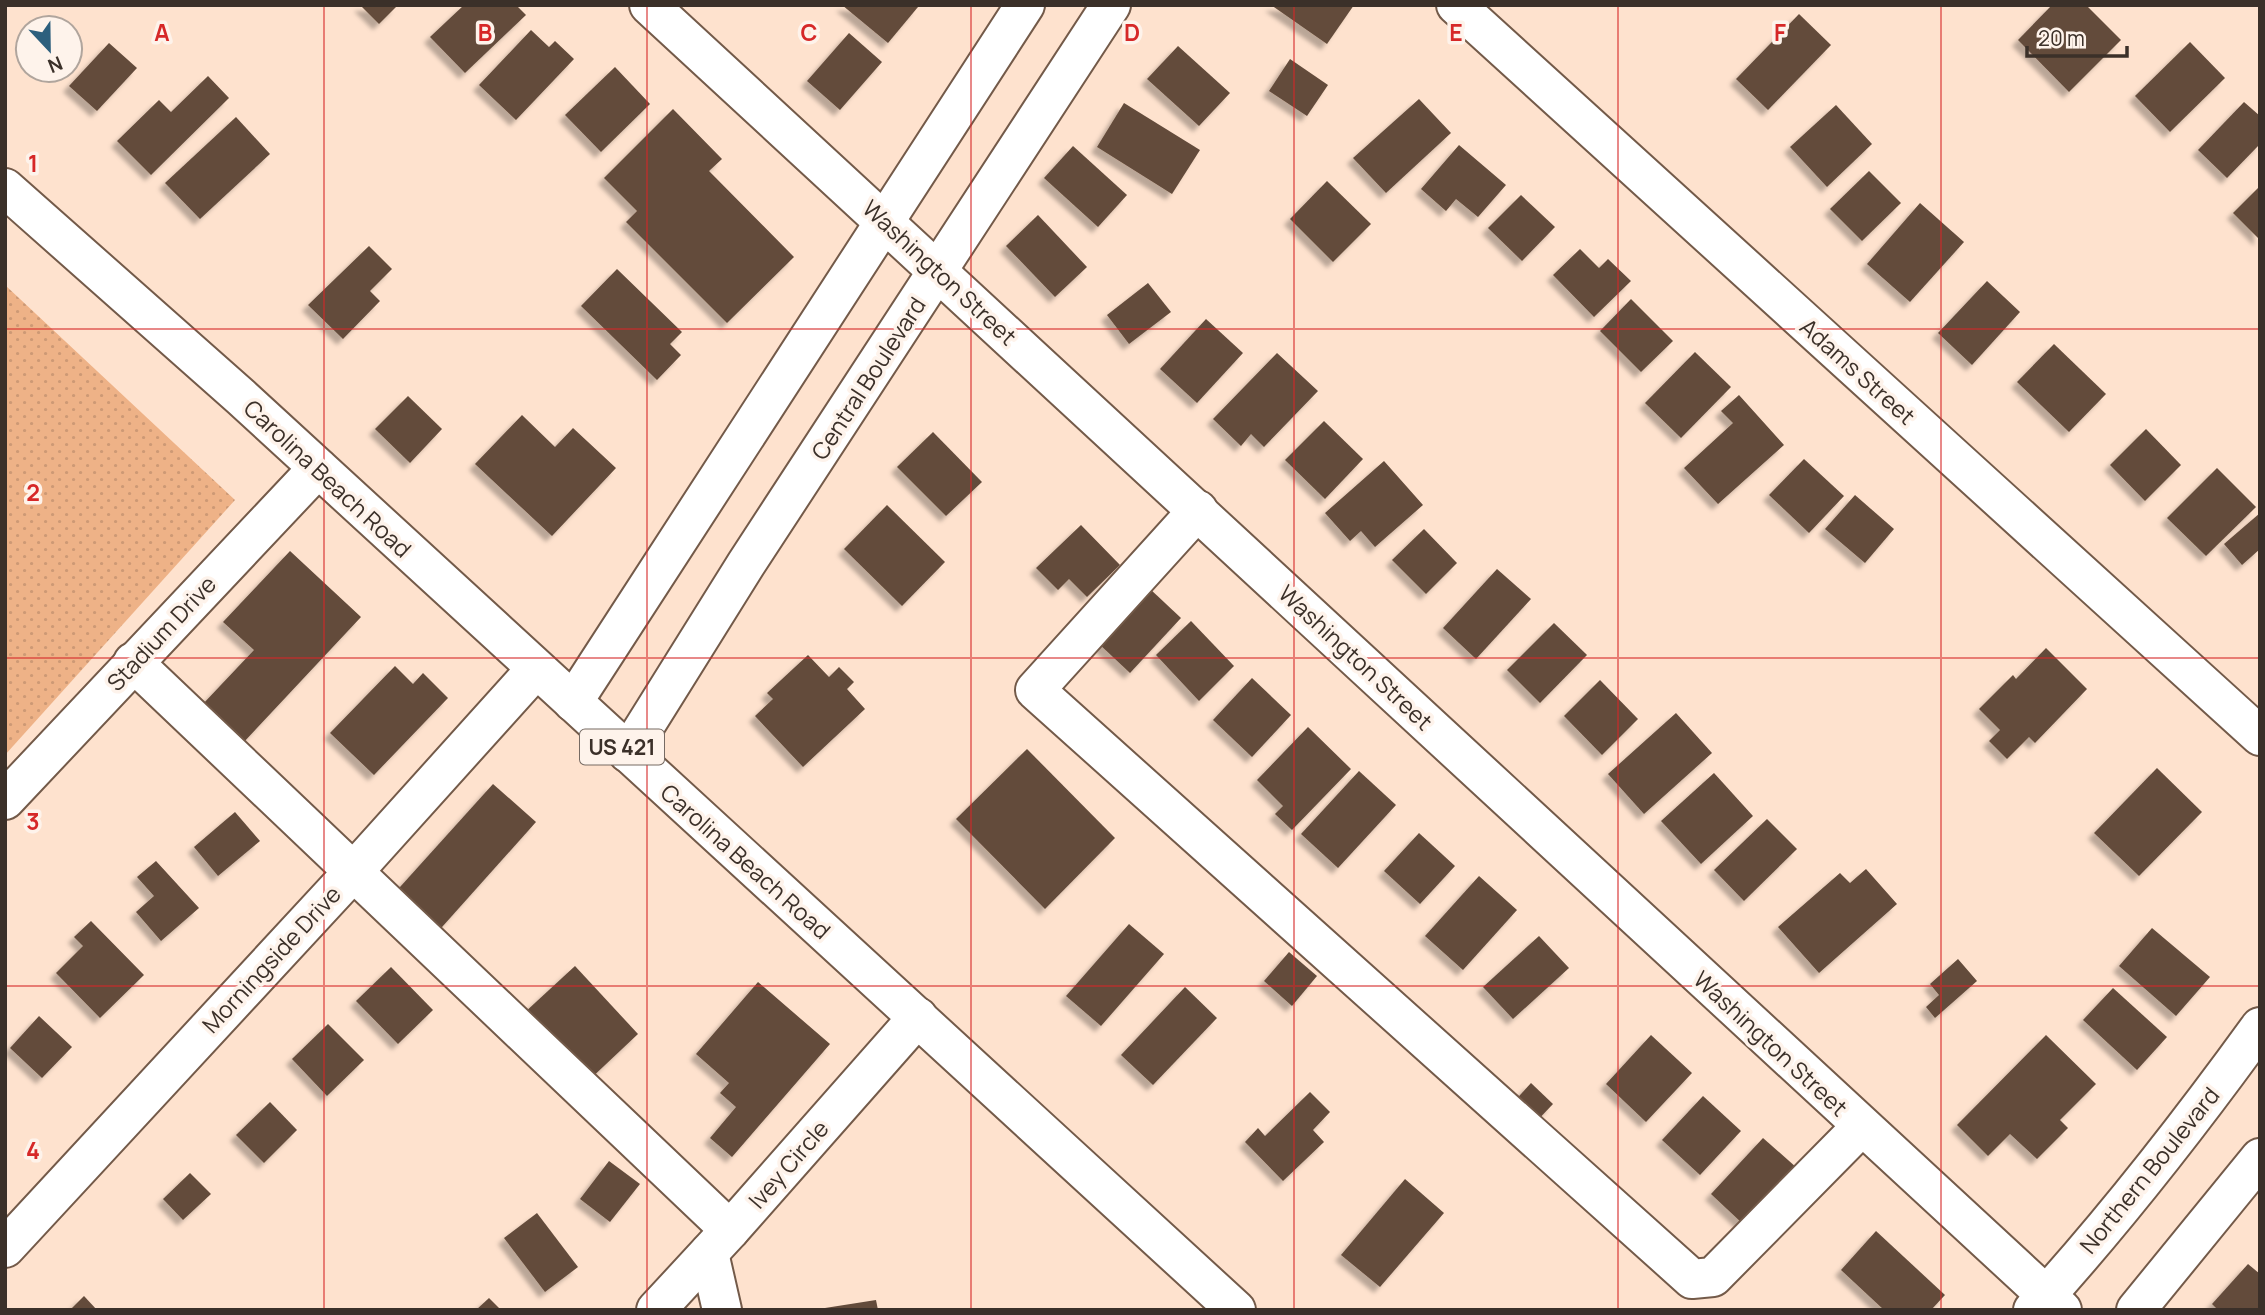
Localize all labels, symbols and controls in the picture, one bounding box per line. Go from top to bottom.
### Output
north arrow [14,14,84,84]
scale bar [2027,14,2127,58]
text: A [154,16,170,48]
text: B [478,16,492,48]
text: C [801,16,818,48]
text: D [1124,16,1140,48]
text: E [1449,16,1463,48]
text: F [1774,16,1786,48]
text: 20 m [2038,24,2085,52]
text: N [44,50,67,79]
text: 1 [28,147,38,179]
street label: Washington Street [856,192,1024,352]
street label: Central Boulevard [803,290,933,466]
street label: Adams Street [1794,311,1922,431]
street label: Carolina Beach Road [237,392,419,564]
text: 2 [26,476,40,508]
street label: Stadium Drive [99,568,223,698]
street label: Washington Street [1272,577,1440,737]
road number: US 421 [580,730,664,764]
street label: Carolina Beach Road [654,776,838,946]
text: 3 [26,805,40,837]
street label: Morningside Drive [194,878,348,1040]
street label: Washington Street [1687,963,1855,1123]
street label: Northern Boulevard [2072,1080,2226,1260]
street label: Ivey Circle [741,1113,835,1215]
text: 4 [26,1134,40,1166]

